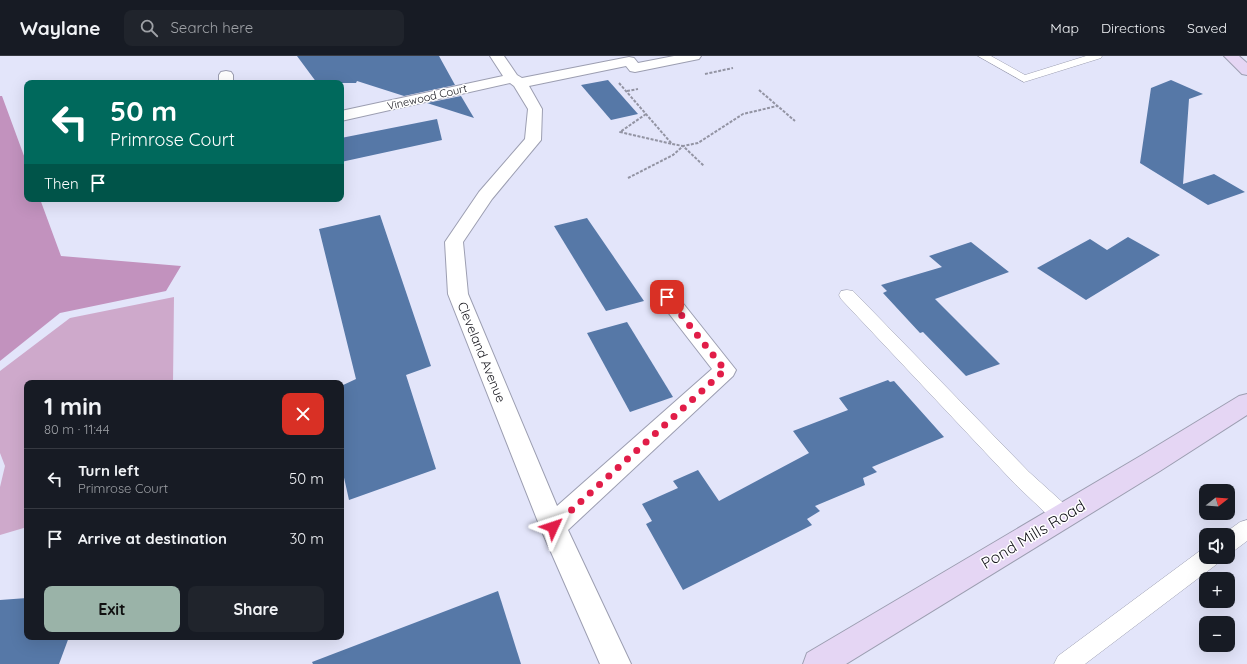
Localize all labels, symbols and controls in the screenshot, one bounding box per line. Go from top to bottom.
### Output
search box [124,10,404,46]
text: Waylane [20,16,100,40]
icon: search [138,17,160,39]
text: Search here [170,18,253,37]
text: Map [1050,19,1079,37]
text: Directions [1101,19,1165,37]
text: Saved [1187,19,1227,37]
street label: Vinewood Court [386,81,469,113]
text: 50 m [110,93,177,128]
icon: left [44,96,96,148]
text: Primrose Court [110,128,235,151]
icon: arrive [87,172,109,194]
text: Then [44,174,79,193]
pin [650,280,684,314]
icon: arrive [656,286,678,308]
street label: Cleveland Avenue [455,299,509,405]
text: 1 min [44,391,102,421]
button: close [282,393,324,435]
text: 80 m · 11:44 [44,421,110,437]
text: Turn left [78,461,140,480]
icon: left [44,468,66,490]
text: 50 m [289,469,324,488]
text: Primrose Court [78,480,168,496]
north arrow [1199,484,1235,520]
map controls [1199,484,1235,652]
street label: Pond Mills Road [977,495,1089,573]
position arrow [532,506,574,548]
icon: arrive [44,528,66,550]
button: sound [1199,528,1235,564]
text: Arrive at destination [78,529,227,548]
text: 30 m [289,529,324,548]
button: + [1199,572,1235,608]
button: Exit [44,586,180,632]
button: Share [188,586,324,632]
button: − [1199,616,1235,652]

